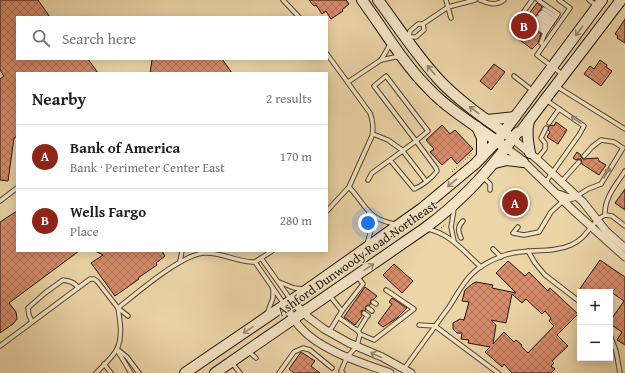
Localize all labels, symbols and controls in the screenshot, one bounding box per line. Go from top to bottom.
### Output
pin: B [511,11,537,41]
search box [16,16,328,60]
one-way arrow [575,26,583,37]
icon: search [30,27,52,49]
text: Search here [62,28,136,49]
one-way arrow [426,65,435,75]
text: Nearby [32,86,86,111]
text: 2 results [266,89,312,108]
one-way arrow [469,106,480,114]
one-way arrow [571,116,582,124]
text: Bank of America [70,137,180,158]
text: A [41,147,49,166]
text: 170 m [280,147,312,166]
text: Bank · Perimeter Center East [70,158,225,177]
one-way arrow [603,168,611,179]
one-way arrow [448,178,458,187]
pin: A [502,188,528,218]
street label: Ashford Dunwoody Road Northeast [273,195,441,321]
text: Wells Fargo [70,201,146,222]
text: B [41,211,49,230]
text: 280 m [280,211,312,230]
your location [358,213,378,233]
text: Place [70,222,99,241]
one-way arrow [363,262,375,270]
map controls [577,289,613,361]
button: + [577,289,613,325]
button: − [577,325,613,361]
one-way arrow [242,327,254,335]
one-way arrow [371,351,383,358]

